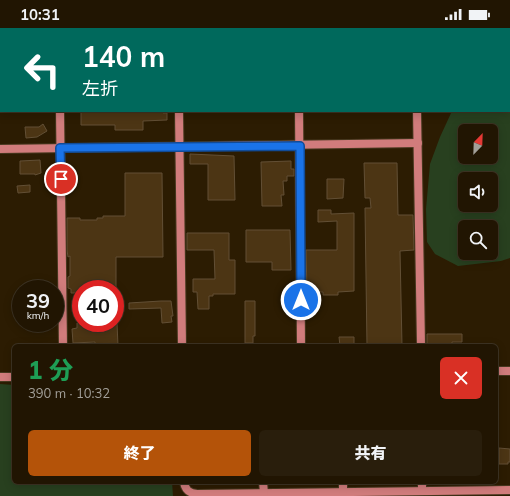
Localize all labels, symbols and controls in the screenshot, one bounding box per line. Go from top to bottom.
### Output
text: 10:31 [20,5,60,24]
text: 140 m [82,39,165,74]
icon: left [16,44,68,96]
text: 左折 [82,77,118,100]
north arrow [458,124,498,164]
map controls [458,124,498,260]
pin [44,162,78,196]
icon: arrive [50,168,72,190]
button: sound [458,172,498,212]
button: search [458,220,498,260]
position arrow [280,279,322,321]
speed limit sign: 40 [72,280,124,332]
text: 39 [26,288,50,313]
text: km/h [27,309,49,322]
text: 1 分 [28,355,73,385]
button: close [440,357,482,399]
text: 390 m · 10:32 [28,385,110,401]
button: 終了 [28,430,251,476]
button: 共有 [259,430,482,476]

